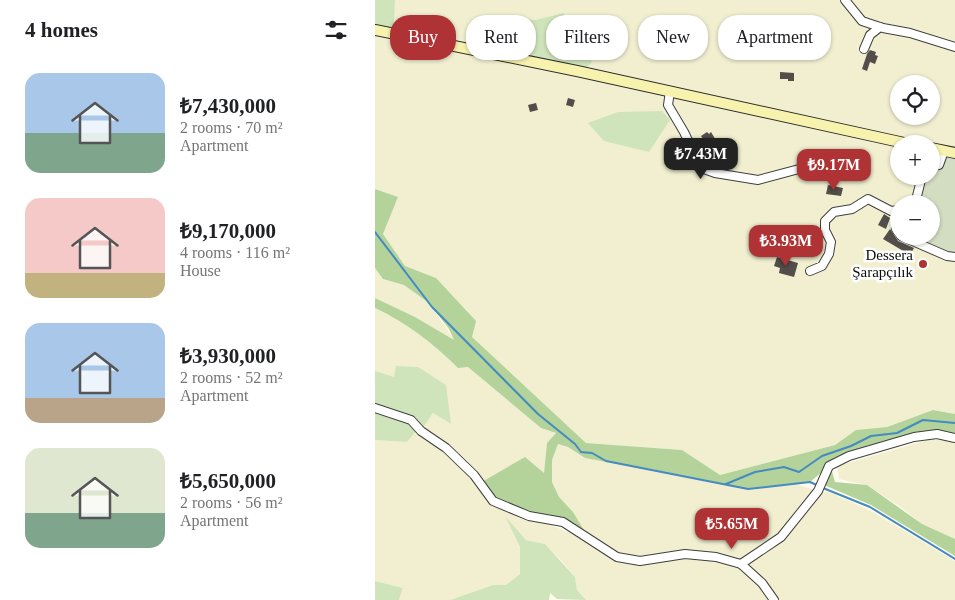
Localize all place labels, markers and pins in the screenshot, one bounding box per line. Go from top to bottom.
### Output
pin: ₺7.43M [660,138,742,180]
pin: ₺9.17M [793,148,875,191]
pin: ₺3.93M [745,224,827,267]
place label: Dessera Şarapçılık [852,247,913,280]
marker: Dessera Şarapçılık [917,258,929,270]
pin: ₺5.65M [691,508,773,550]

